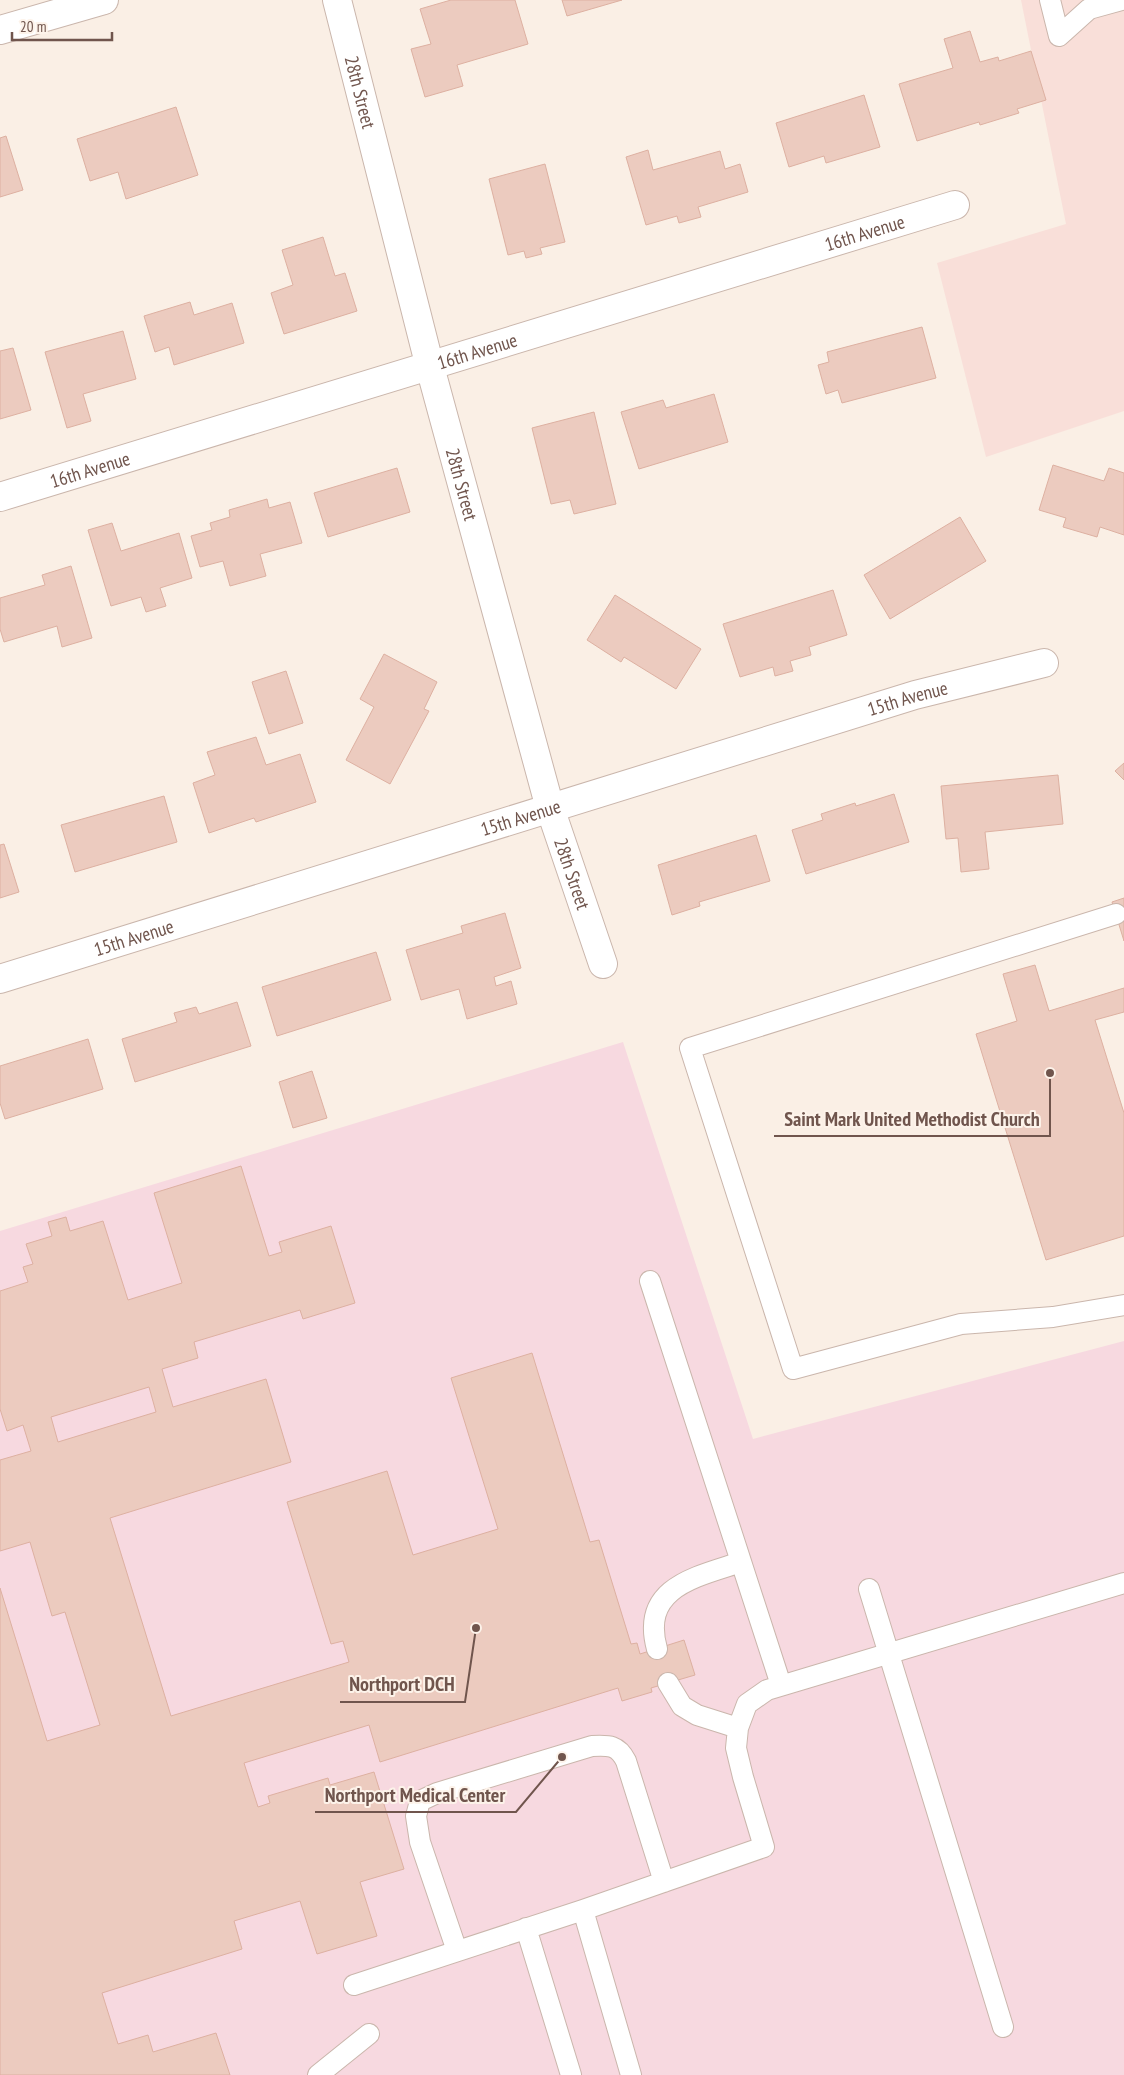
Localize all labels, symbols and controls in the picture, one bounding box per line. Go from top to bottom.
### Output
scale bar [12,10,112,42]
text: 20 m [20,17,46,36]
street label: 28th Street [340,53,381,132]
street label: 16th Avenue [822,209,908,256]
street label: 16th Avenue [434,328,520,375]
street label: 28th Street [441,445,483,524]
street label: 16th Avenue [47,446,133,493]
street label: 15th Avenue [864,675,950,721]
street label: 15th Avenue [478,794,564,841]
street label: 28th Street [549,835,596,913]
street label: 15th Avenue [91,914,177,961]
callout: Saint Mark United Methodist Church [774,1101,1050,1136]
text: Saint Mark United Methodist Church [784,1106,1040,1132]
callout: Northport DCH [340,1667,465,1702]
text: Northport DCH [349,1671,455,1697]
callout: Northport Medical Center [315,1777,516,1812]
text: Northport Medical Center [325,1782,505,1808]

